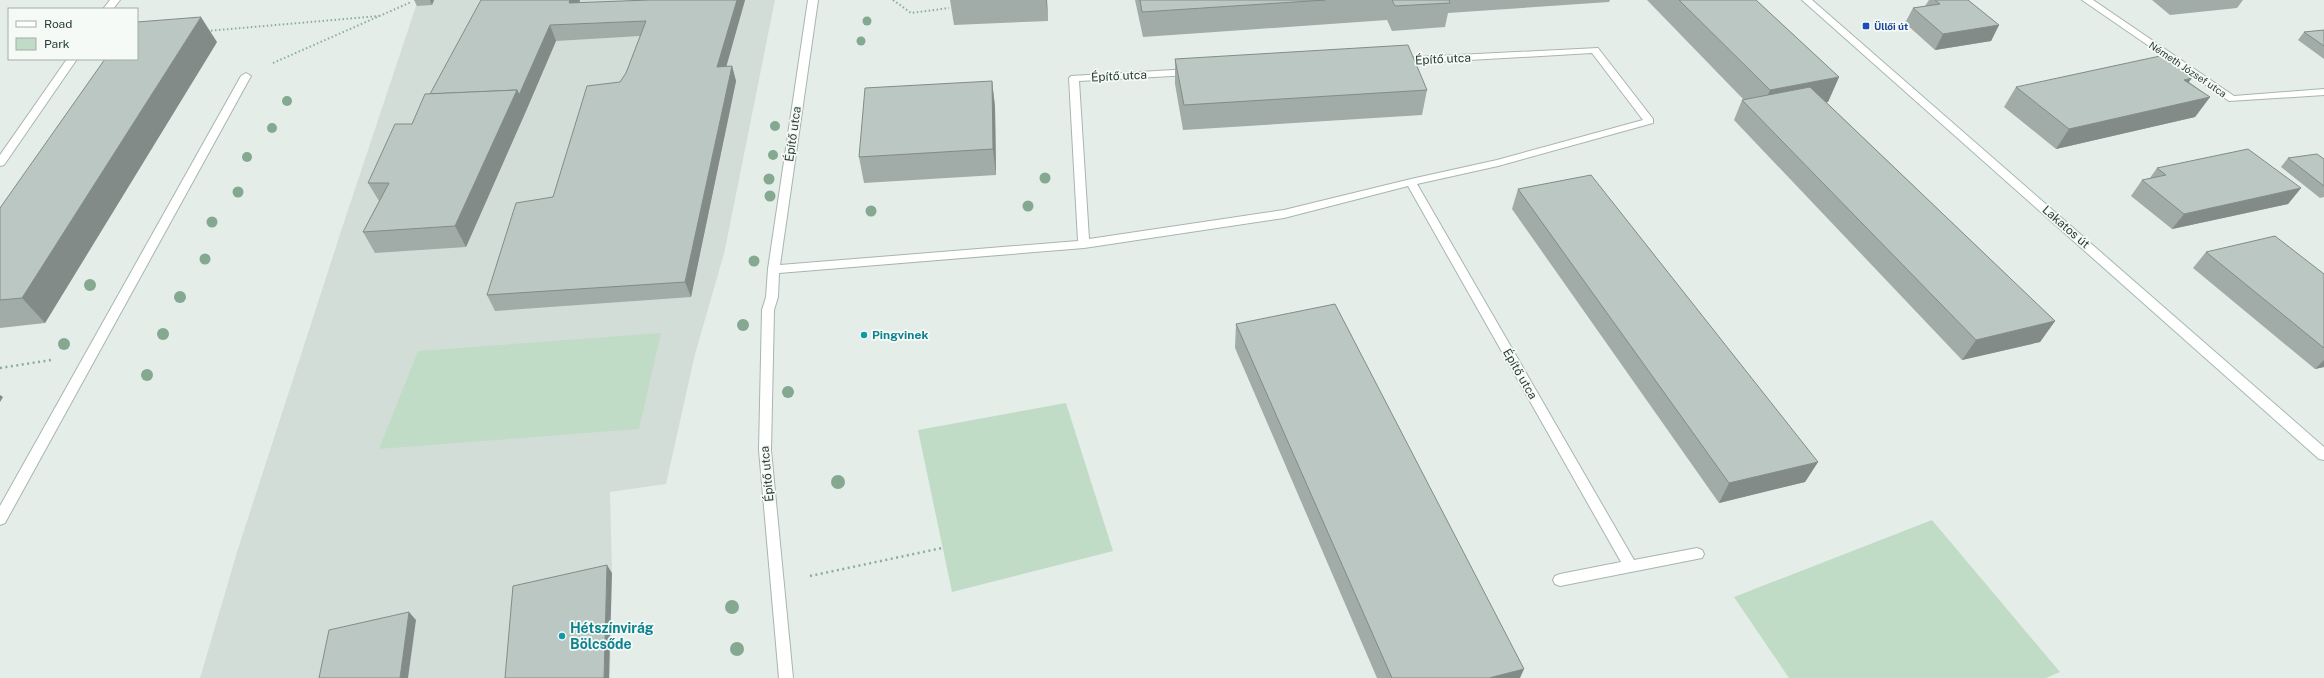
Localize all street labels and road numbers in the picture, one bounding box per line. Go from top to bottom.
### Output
street label: Németh József utca [2147,39,2229,99]
street label: Építő utca [1415,51,1471,67]
street label: Építő utca [1091,68,1147,84]
street label: Építő utca [782,105,804,163]
street label: Lakatos út [2039,203,2093,252]
street label: Építő utca [1500,346,1540,402]
street label: Építő utca [758,445,776,503]

